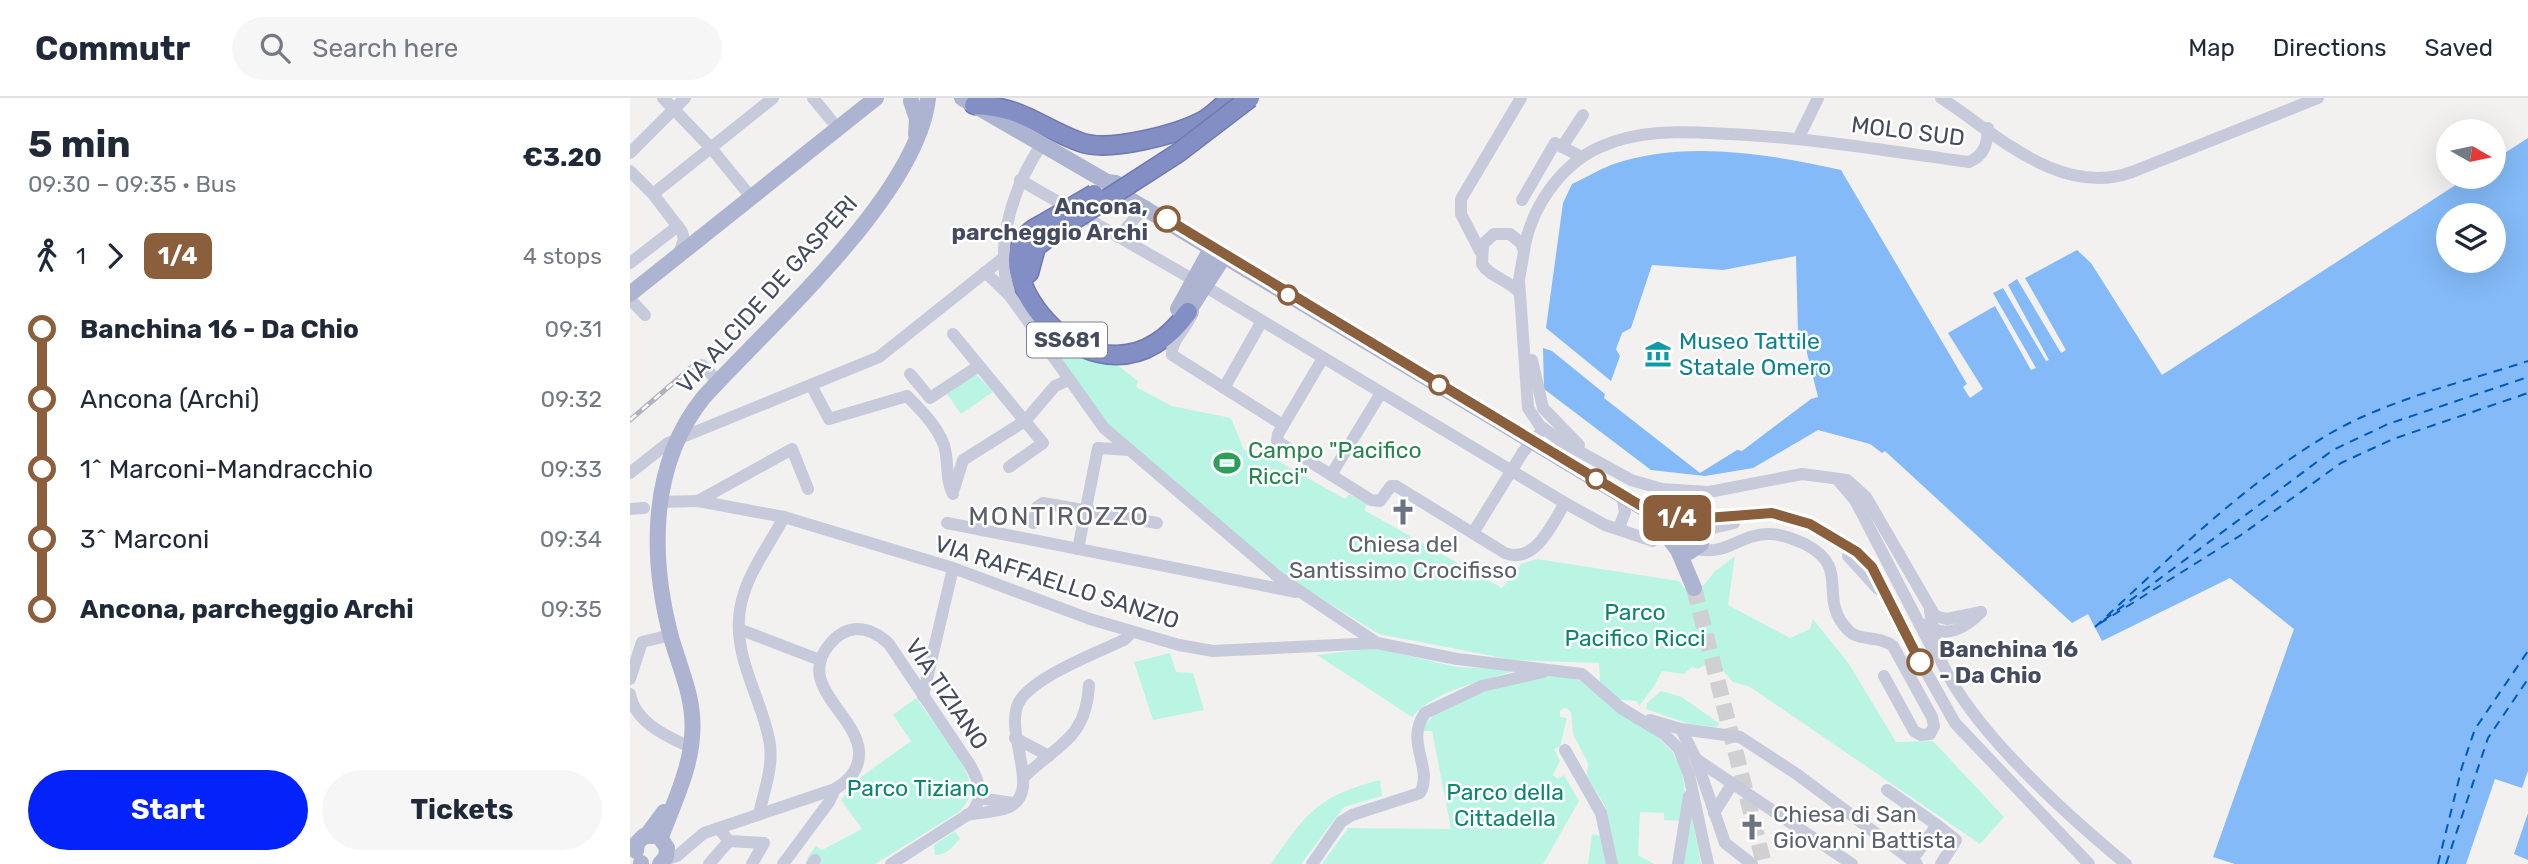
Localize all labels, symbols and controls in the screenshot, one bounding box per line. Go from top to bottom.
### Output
search box [232,17,722,80]
text: Commutr [35,29,190,68]
icon: search [256,29,294,67]
text: Search here [312,33,458,64]
text: Map [2188,34,2235,62]
text: Directions [2273,34,2386,62]
text: Saved [2424,34,2493,62]
street label: MOLO SUD [1850,110,1966,152]
north arrow [2436,119,2506,189]
map controls [2436,119,2506,273]
text: 5 min [28,121,131,167]
text: €3.20 [522,142,602,173]
text: 09:30 – 09:35 · Bus [28,170,236,198]
street label: VIA ALCIDE DE GASPERI [671,189,863,399]
place label: Ancona, parcheggio Archi [951,192,1148,246]
button: layers [2436,203,2506,273]
marker: Ancona, parcheggio Archi [1154,206,1180,232]
icon: walk [28,237,66,275]
icon: forward [96,237,134,275]
text: 1 [76,242,86,270]
text: 1/4 [158,242,198,270]
text: 4 stops [523,242,602,270]
unlabelled marker [1278,285,1298,305]
text: Banchina 16 - Da Chio [80,314,359,345]
text: 09:31 [545,315,602,343]
road number: SS681 [1027,322,1107,358]
place label: Museo Tattile Statale Omero [1679,327,1831,381]
museum icon: Museo Tattile Statale Omero [1643,339,1673,369]
unlabelled marker [1429,375,1449,395]
text: Ancona (Archi) [80,384,259,415]
text: 09:32 [541,385,602,413]
place label: Campo "Pacifico Ricci" [1248,436,1422,490]
sports icon: Campo "Pacifico Ricci" [1212,448,1242,478]
text: 1^ Marconi-Mandracchio [80,454,373,485]
text: 09:33 [540,455,602,483]
unlabelled marker [1586,469,1606,489]
line badge: 1/4 [1637,495,1717,541]
church icon: Chiesa del Santissimo Crocifisso [1388,497,1418,527]
district label: MONTIROZZO [968,501,1150,532]
text: 1/4 [1657,504,1697,532]
text: 3^ Marconi [80,524,209,555]
text: 09:34 [540,525,602,553]
street label: VIA RAFFAELLO SANZIO [931,529,1183,635]
place label: Chiesa del Santissimo Crocifisso [1289,530,1517,584]
text: Ancona, parcheggio Archi [80,594,414,625]
text: 09:35 [540,595,602,623]
park label: Parco Pacifico Ricci [1564,598,1706,652]
street label: VIA TIZIANO [900,633,994,755]
place label: Banchina 16 - Da Chio [1939,635,2078,689]
marker: Banchina 16 - Da Chio [1907,649,1933,675]
button: Start [28,770,308,850]
button: Tickets [322,770,602,850]
park label: Parco Tiziano [847,774,989,802]
park label: Parco della Cittadella [1446,778,1564,832]
place label: Chiesa di San Giovanni Battista [1773,800,1956,854]
church icon: Chiesa di San Giovanni Battista [1737,812,1767,842]

